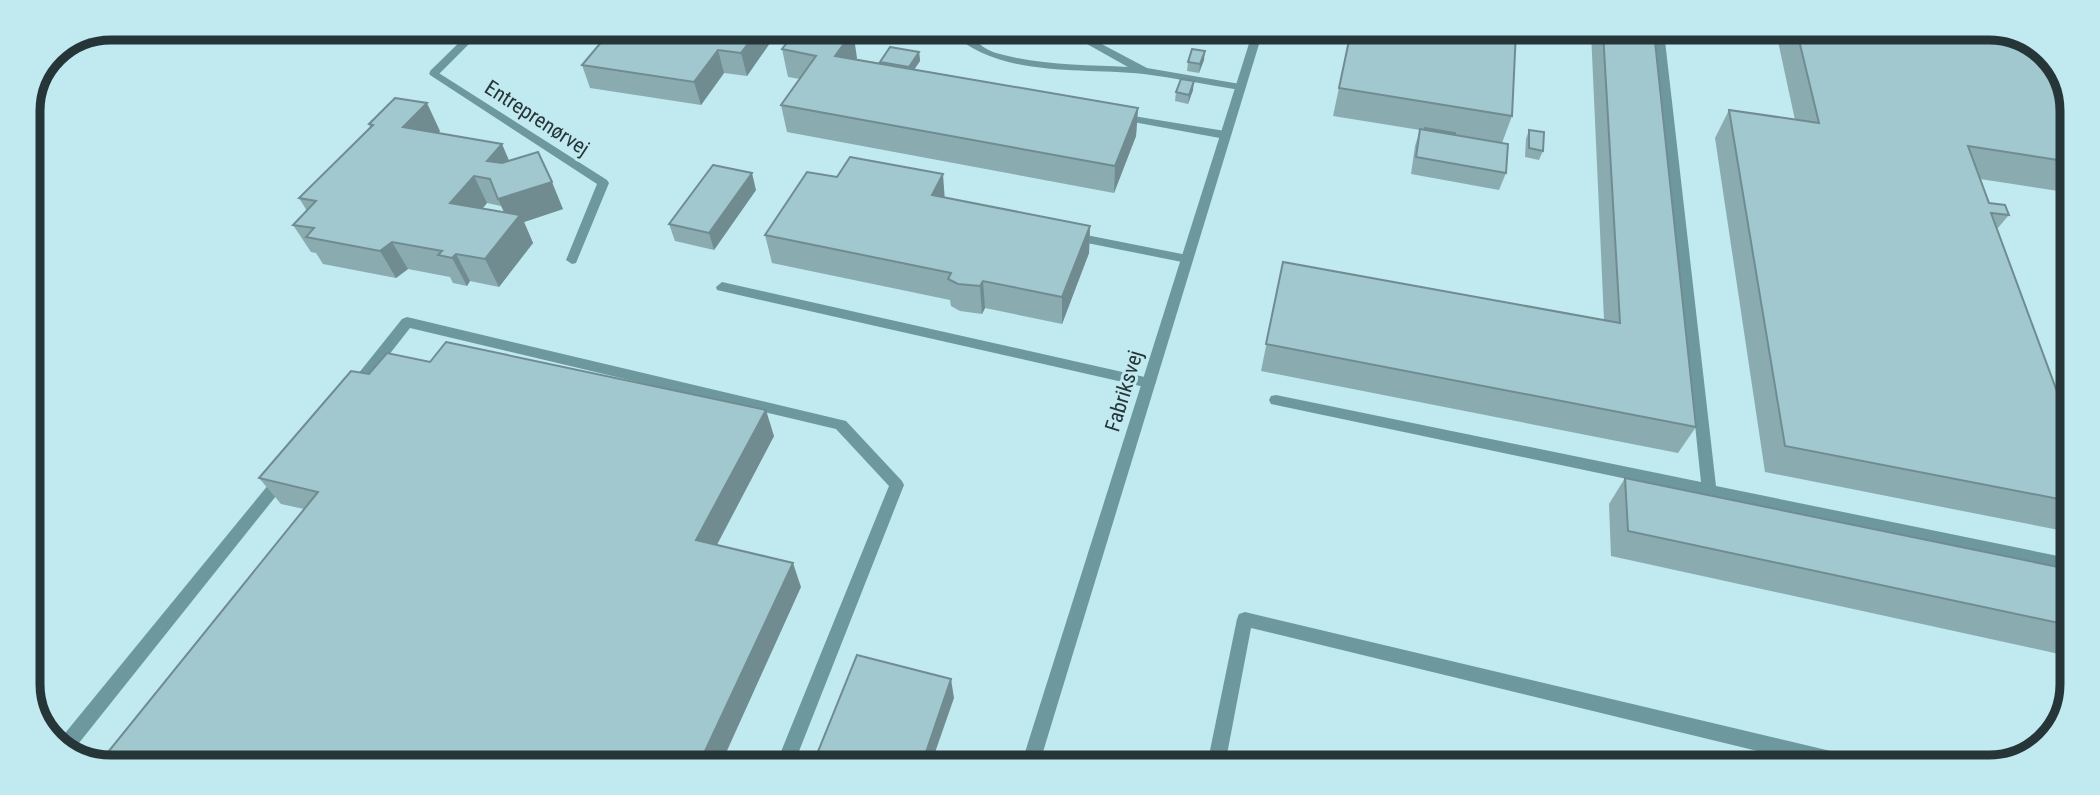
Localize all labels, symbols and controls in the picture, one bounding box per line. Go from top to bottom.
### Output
street label: Entreprenørvej [480,75,594,161]
street label: Fabriksvej [1100,347,1148,435]

